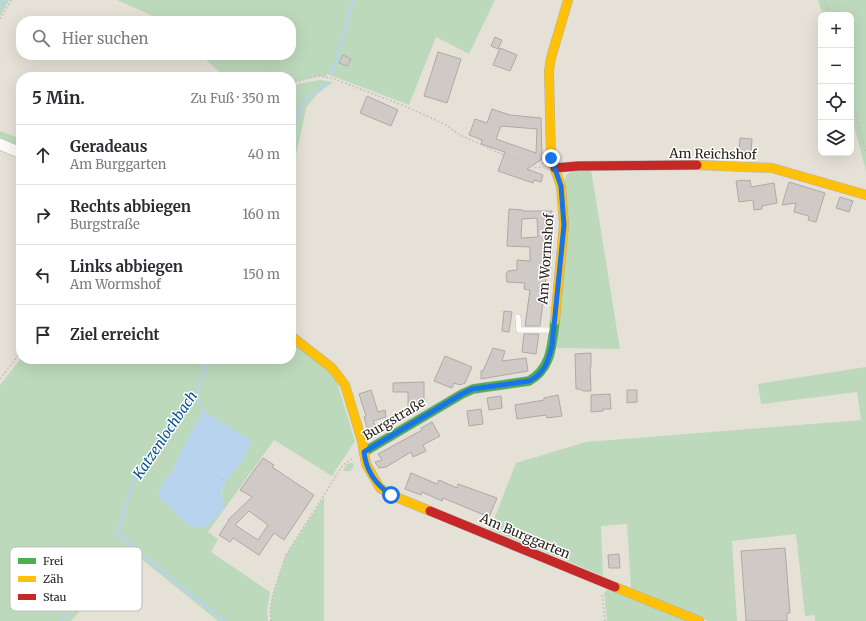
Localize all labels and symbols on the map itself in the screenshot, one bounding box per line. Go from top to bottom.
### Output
street label: Am Reichshof [668,145,758,163]
route end [542,149,560,167]
street label: Am Wormshof [534,212,558,306]
water label: Katzenlochbach [128,388,201,483]
street label: Burgstraße [360,394,428,444]
route start [382,486,400,504]
street label: Am Burggarten [476,509,573,563]
legend [10,547,142,611]
text: Frei [43,554,64,568]
text: Zäh [43,572,64,586]
text: Stau [43,590,67,604]

